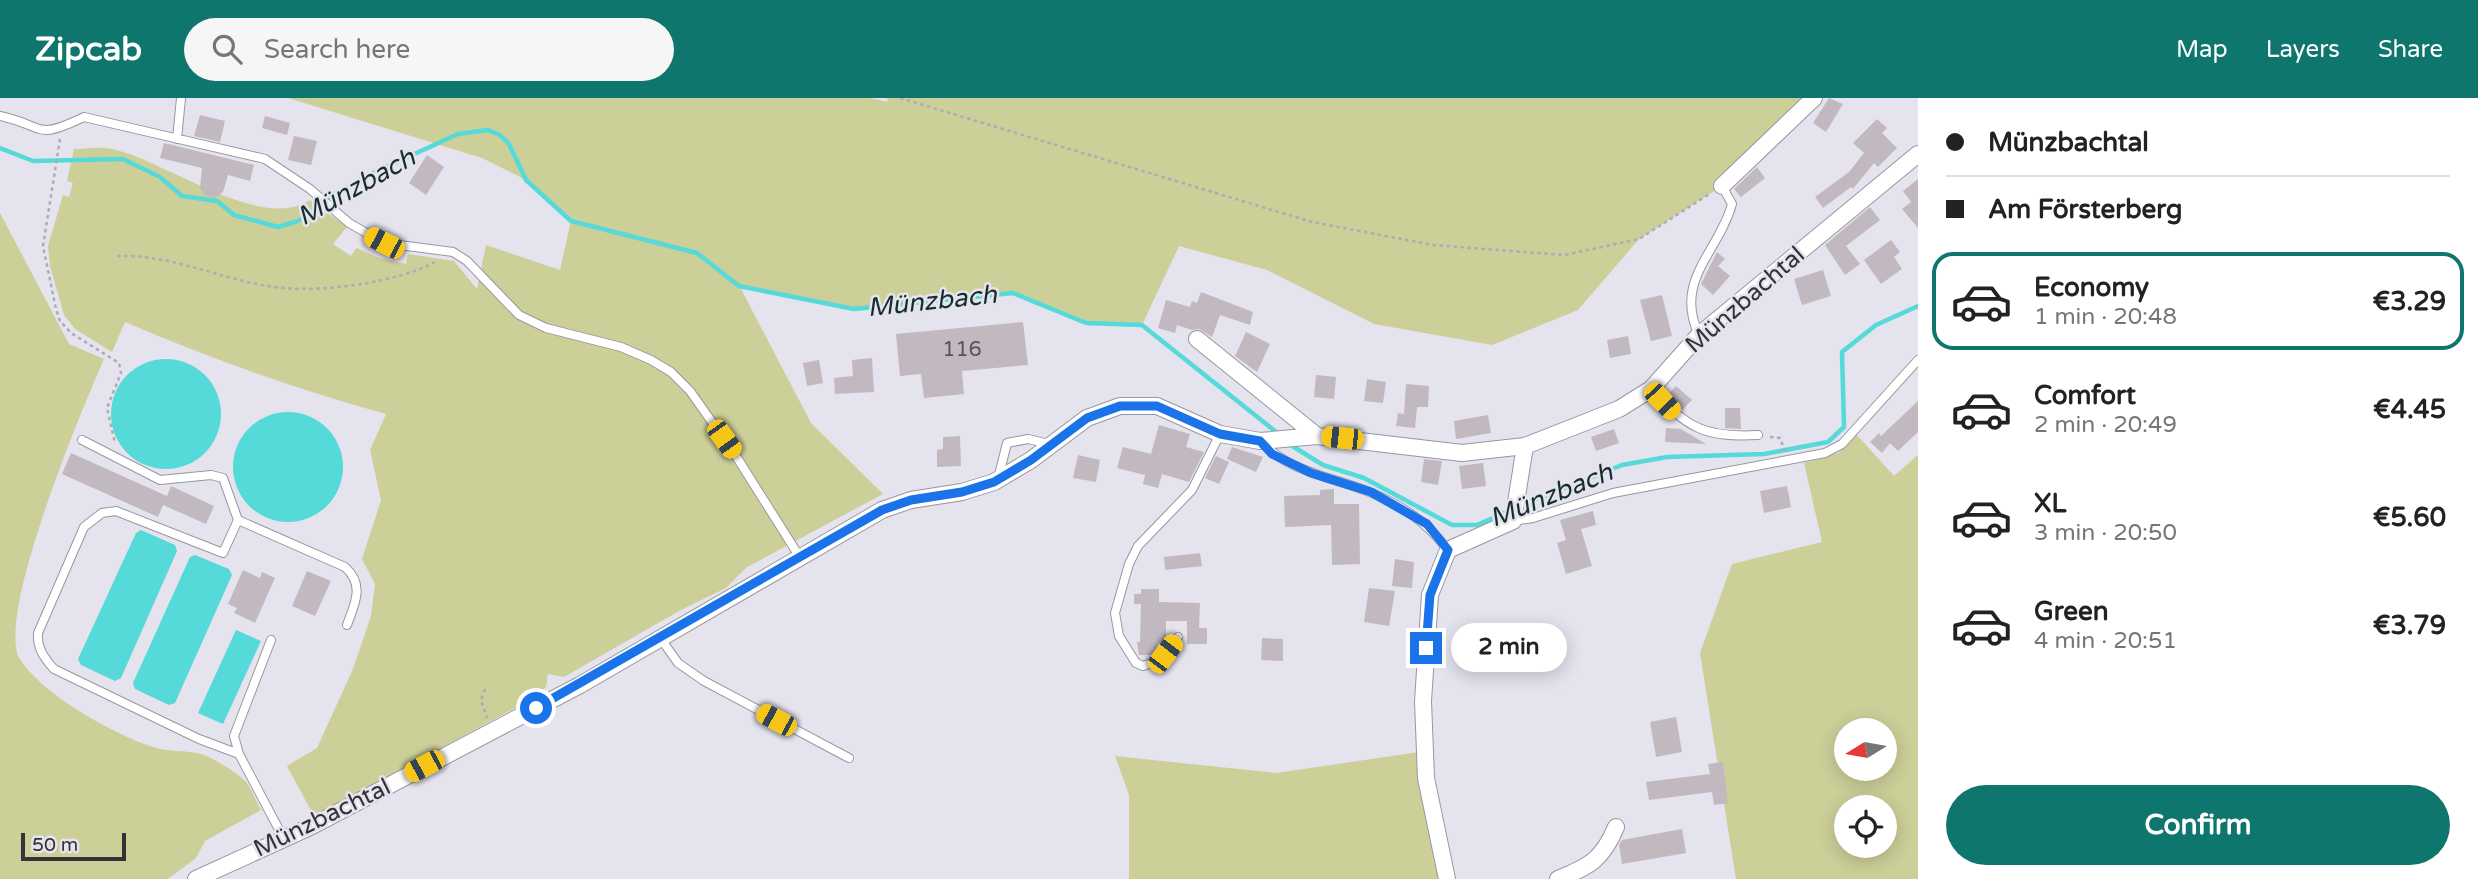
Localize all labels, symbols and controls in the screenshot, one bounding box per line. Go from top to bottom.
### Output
search box [184,18,674,81]
text: Zipcab [35,30,142,69]
icon: search [208,30,246,68]
text: Search here [264,34,410,65]
text: Map [2176,35,2228,64]
text: Layers [2266,35,2340,64]
text: Share [2378,35,2443,64]
text: Münzbachtal [1988,127,2149,158]
water label: Münzbach [292,141,421,232]
text: Am Försterberg [1988,194,2182,225]
car [361,224,408,262]
street label: Münzbachtal [1679,240,1811,360]
icon: car [1950,270,2013,333]
text: Economy [2034,272,2149,303]
water label: Münzbach [866,279,999,323]
text: €3.29 [2373,286,2446,317]
text: 1 min · 20:48 [2034,303,2177,331]
house number: 116 [942,337,982,362]
icon: car [1950,378,2013,441]
car [1640,379,1685,423]
text: Comfort [2034,380,2136,411]
text: €4.45 [2373,394,2446,425]
text: 2 min · 20:49 [2034,411,2177,439]
car [704,416,745,462]
car [1321,425,1364,451]
water label: Münzbach [1485,456,1618,534]
icon: car [1950,486,2013,549]
text: XL [2034,488,2066,519]
text: €5.60 [2373,502,2446,533]
text: 3 min · 20:50 [2034,519,2177,547]
icon: car [1950,594,2013,657]
text: Green [2034,596,2109,627]
text: €3.79 [2373,610,2446,641]
callout: 2 min [1450,624,1566,672]
text: 4 min · 20:51 [2034,627,2177,655]
car [1144,631,1187,677]
route end [1410,632,1442,664]
text: 2 min [1478,633,1540,661]
route start [520,692,552,724]
car [753,701,800,739]
north arrow [1834,718,1897,780]
map controls [1834,718,1897,858]
car [401,747,448,785]
street label: Münzbachtal [249,772,395,864]
button: Confirm [1946,785,2450,865]
button: locate [1834,795,1897,858]
scale bar [21,830,126,862]
text: 50 m [32,834,78,856]

